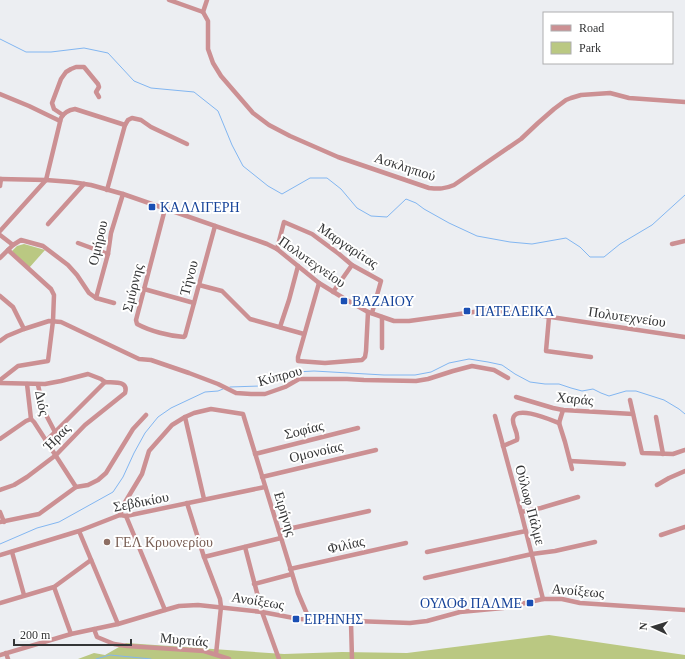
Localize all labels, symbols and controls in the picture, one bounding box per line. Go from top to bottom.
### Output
legend [543,12,673,64]
text: Road [579,21,604,35]
text: Park [579,41,601,55]
street label: Ασκληπιού [373,150,438,184]
place label: ΚΑΛΛΙΓΕΡΗ [160,200,240,215]
marker: ΚΑΛΛΙΓΕΡΗ [147,202,157,212]
street label: Ομήρου [86,219,110,267]
street label: Μαργαρίτας [315,220,381,272]
street label: Πολυτεχνείου [276,233,348,291]
street label: Τήνου [177,259,201,297]
street label: Σμύρνης [120,262,146,313]
place label: ΒΑΖΑΙΟΥ [352,294,414,309]
marker: ΒΑΖΑΙΟΥ [339,296,349,306]
place label: ΠΑΤΕΛΕΙΚΑ [475,304,555,319]
street label: Πολυτεχνείου [587,304,667,330]
marker: ΠΑΤΕΛΕΙΚΑ [462,306,472,316]
street label: Κύπρου [256,363,304,389]
street label: Διός [32,389,52,417]
street label: Χαράς [556,390,595,408]
street label: Σοφίας [283,418,326,442]
street label: Ήρας [40,420,74,454]
street label: Ομονοίας [288,438,345,465]
street label: Ούλωφ Πάλμε [512,463,548,547]
street label: Σεβδικίου [112,489,170,515]
street label: Ειρήνης [271,490,299,539]
street label: Φιλίας [326,533,366,557]
place label: ΓΕΛ Κρυονερίου [115,535,213,550]
marker: ΓΕΛ Κρυονερίου [102,537,112,547]
street label: Ανοίξεως [551,581,606,601]
street label: Ανοίξεως [231,589,286,613]
place label: ΟΥΛΟΦ ΠΑΛΜΕ [420,596,522,611]
marker: ΟΥΛΟΦ ΠΑΛΜΕ [525,598,535,608]
north arrow [633,607,673,647]
place label: ΕΙΡΗΝΗΣ [304,612,363,627]
marker: ΕΙΡΗΝΗΣ [291,614,301,624]
scale bar [14,621,131,647]
text: N [637,622,649,631]
text: 200 m [20,628,51,642]
street label: Μυρτιάς [159,630,209,650]

